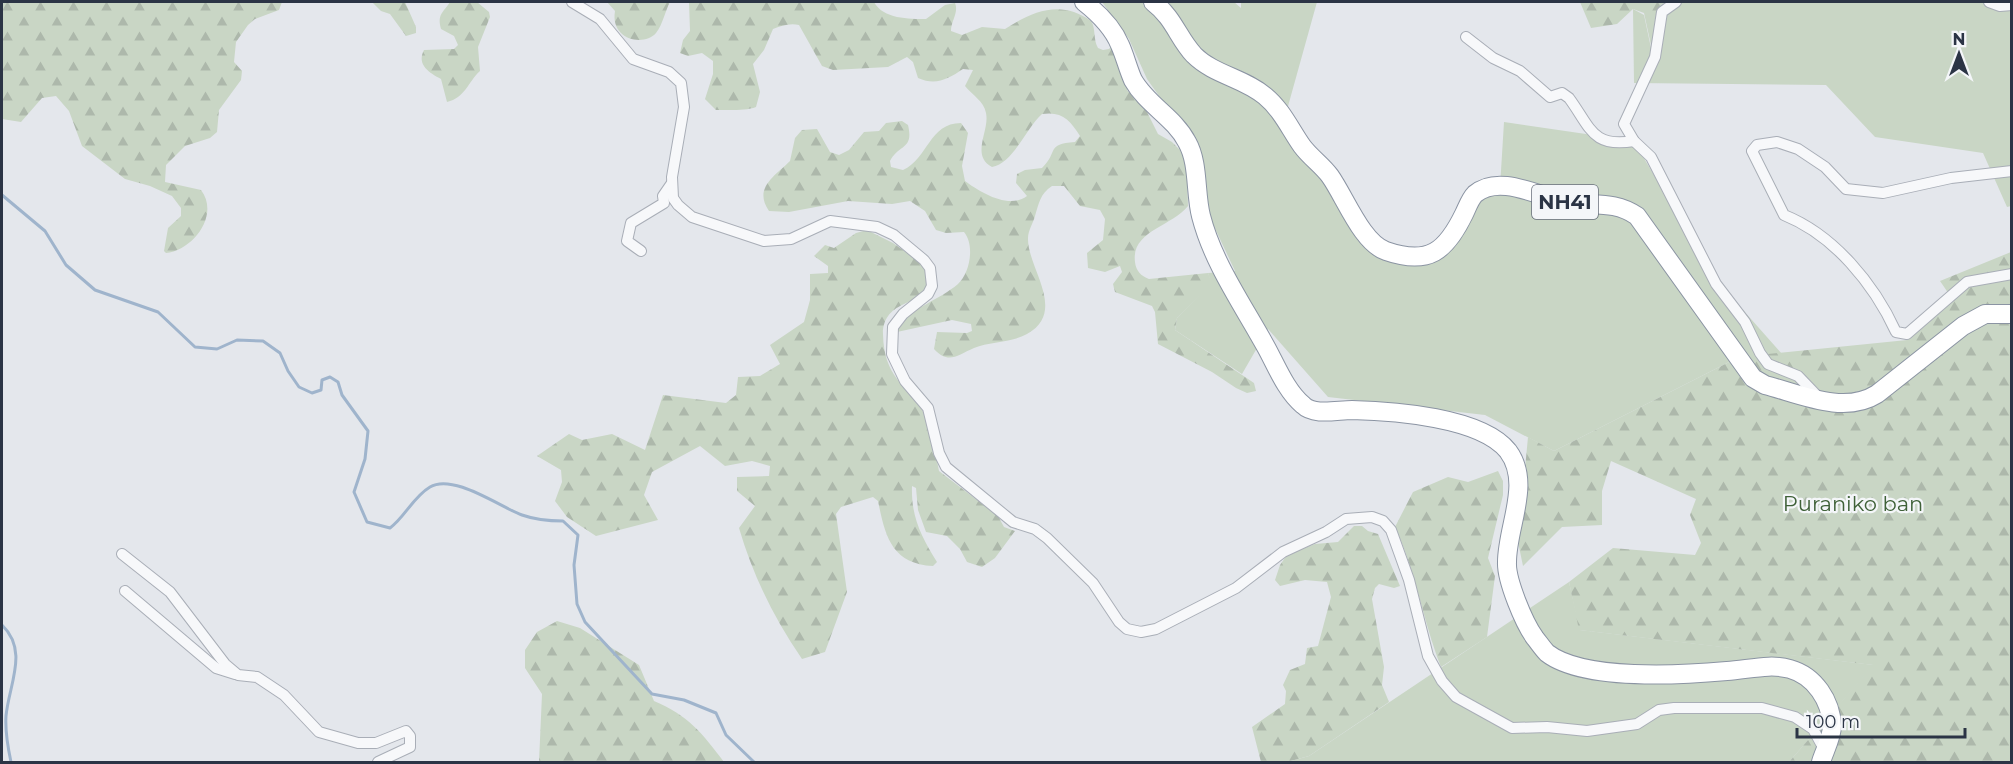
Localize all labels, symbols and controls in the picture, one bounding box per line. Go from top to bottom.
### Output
north arrow [1929,24,1989,84]
text: N [1953,30,1965,49]
road number: NH41 [1532,185,1598,219]
park label: Puraniko ban [1783,491,1923,516]
scale bar [1797,701,1965,739]
text: 100 m [1806,711,1860,733]

